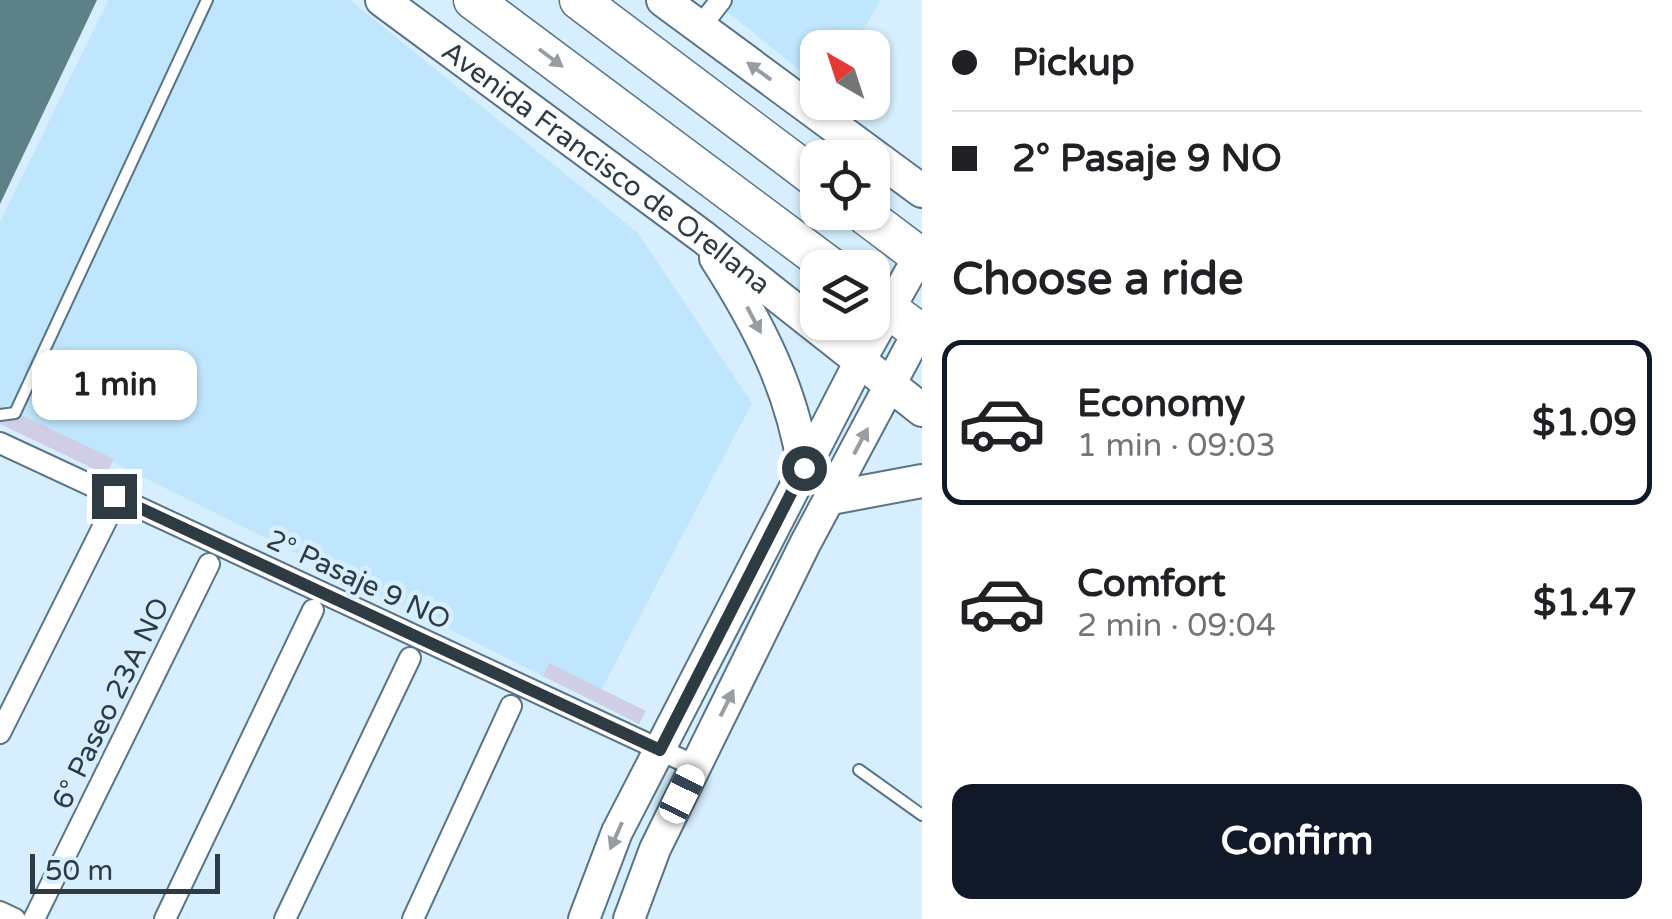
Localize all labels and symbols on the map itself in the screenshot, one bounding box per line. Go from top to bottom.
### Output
north arrow [800,30,890,120]
street label: Avenida Francisco de Orellana [435,34,777,302]
one-way arrow [538,48,564,68]
one-way arrow [746,61,772,81]
one-way arrow [746,306,763,335]
callout: 1 min [32,351,196,421]
one-way arrow [852,427,869,456]
route start [782,446,827,491]
route end [92,474,137,519]
street label: 2° Pasaje 9 NO [261,522,456,637]
street label: 6° Paseo 23A NO [45,592,177,815]
one-way arrow [718,688,735,717]
car [655,760,709,828]
one-way arrow [608,821,624,851]
scale bar [30,849,220,894]

